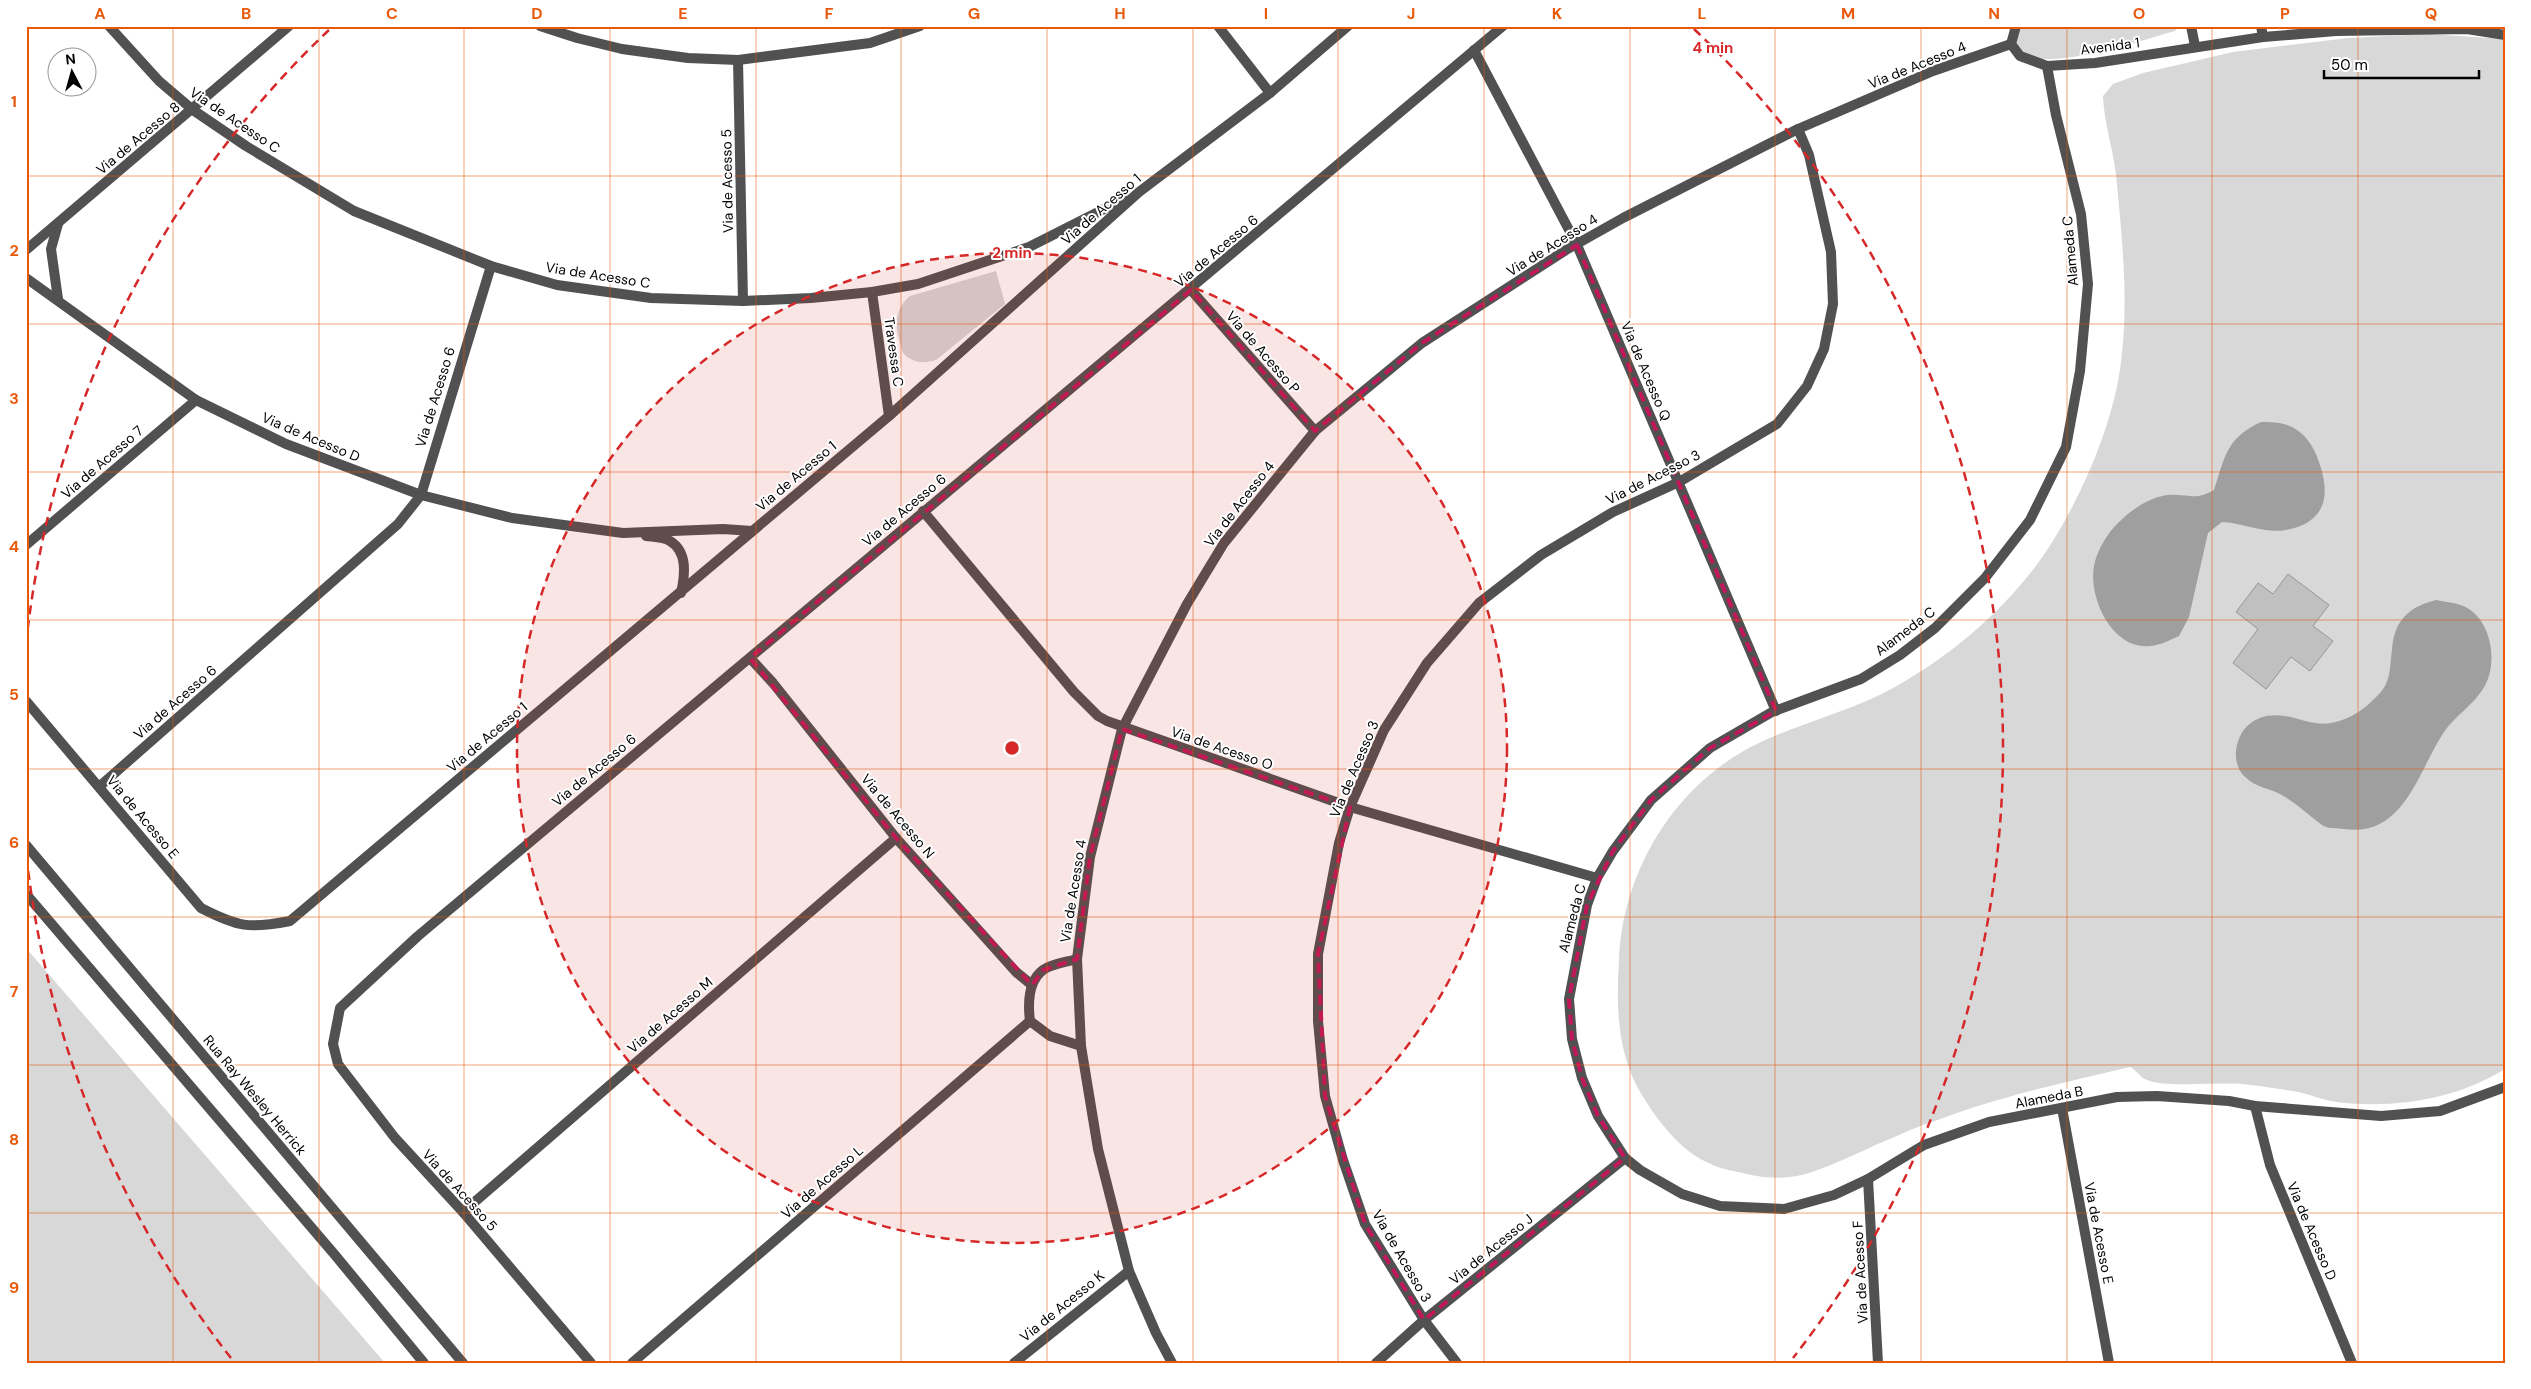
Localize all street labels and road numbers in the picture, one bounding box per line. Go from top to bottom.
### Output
street label: Avenida 1 [2079,33,2141,59]
street label: Via de Acesso 4 [1865,37,1969,93]
street label: Via de Acesso C [186,83,284,157]
street label: Via de Acesso 8 [92,98,184,178]
street label: Via de Acesso 5 [717,129,737,233]
street label: Via de Acesso 1 [1057,169,1145,249]
street label: Via de Acesso 4 [1503,210,1601,280]
street label: Via de Acesso 6 [1170,211,1262,291]
street label: Alameda C [2058,215,2082,287]
street label: Via de Acesso C [544,258,652,292]
street label: Via de Acesso P [1222,307,1304,397]
street label: Travessa C [880,316,908,388]
street label: Via de Acesso Q [1617,319,1675,424]
street label: Via de Acesso 6 [411,345,459,449]
street label: Via de Acesso D [259,408,363,466]
street label: Via de Acesso 7 [57,421,147,503]
street label: Via de Acesso 1 [752,437,840,515]
street label: Via de Acesso 3 [1603,445,1703,509]
street label: Via de Acesso 4 [1200,457,1278,551]
street label: Via de Acesso 6 [858,470,950,550]
street label: Alameda C [1871,603,1939,659]
street label: Via de Acesso 6 [130,661,220,743]
street label: Via de Acesso 1 [443,698,531,776]
street label: Via de Acesso 3 [1325,718,1383,820]
street label: Via de Acesso O [1169,722,1275,774]
street label: Via de Acesso 6 [548,730,640,810]
street label: Via de Acesso N [857,770,939,862]
street label: Via de Acesso E [103,772,183,862]
street label: Via de Acesso 4 [1056,838,1090,944]
street label: Alameda C [1554,882,1590,954]
street label: Via de Acesso M [624,973,716,1057]
street label: Rua Ray Wesley Herrick [200,1031,310,1159]
street label: Alameda B [2013,1082,2085,1112]
street label: Via de Acesso L [777,1141,867,1223]
street label: Via de Acesso 5 [419,1145,501,1235]
street label: Via de Acesso D [2283,1179,2341,1283]
street label: Via de Acesso E [2080,1181,2118,1286]
street label: Via de Acesso 3 [1368,1207,1436,1305]
street label: Via de Acesso J [1446,1210,1536,1288]
street label: Via de Acesso F [1848,1220,1872,1324]
street label: Via de Acesso K [1016,1266,1108,1346]

